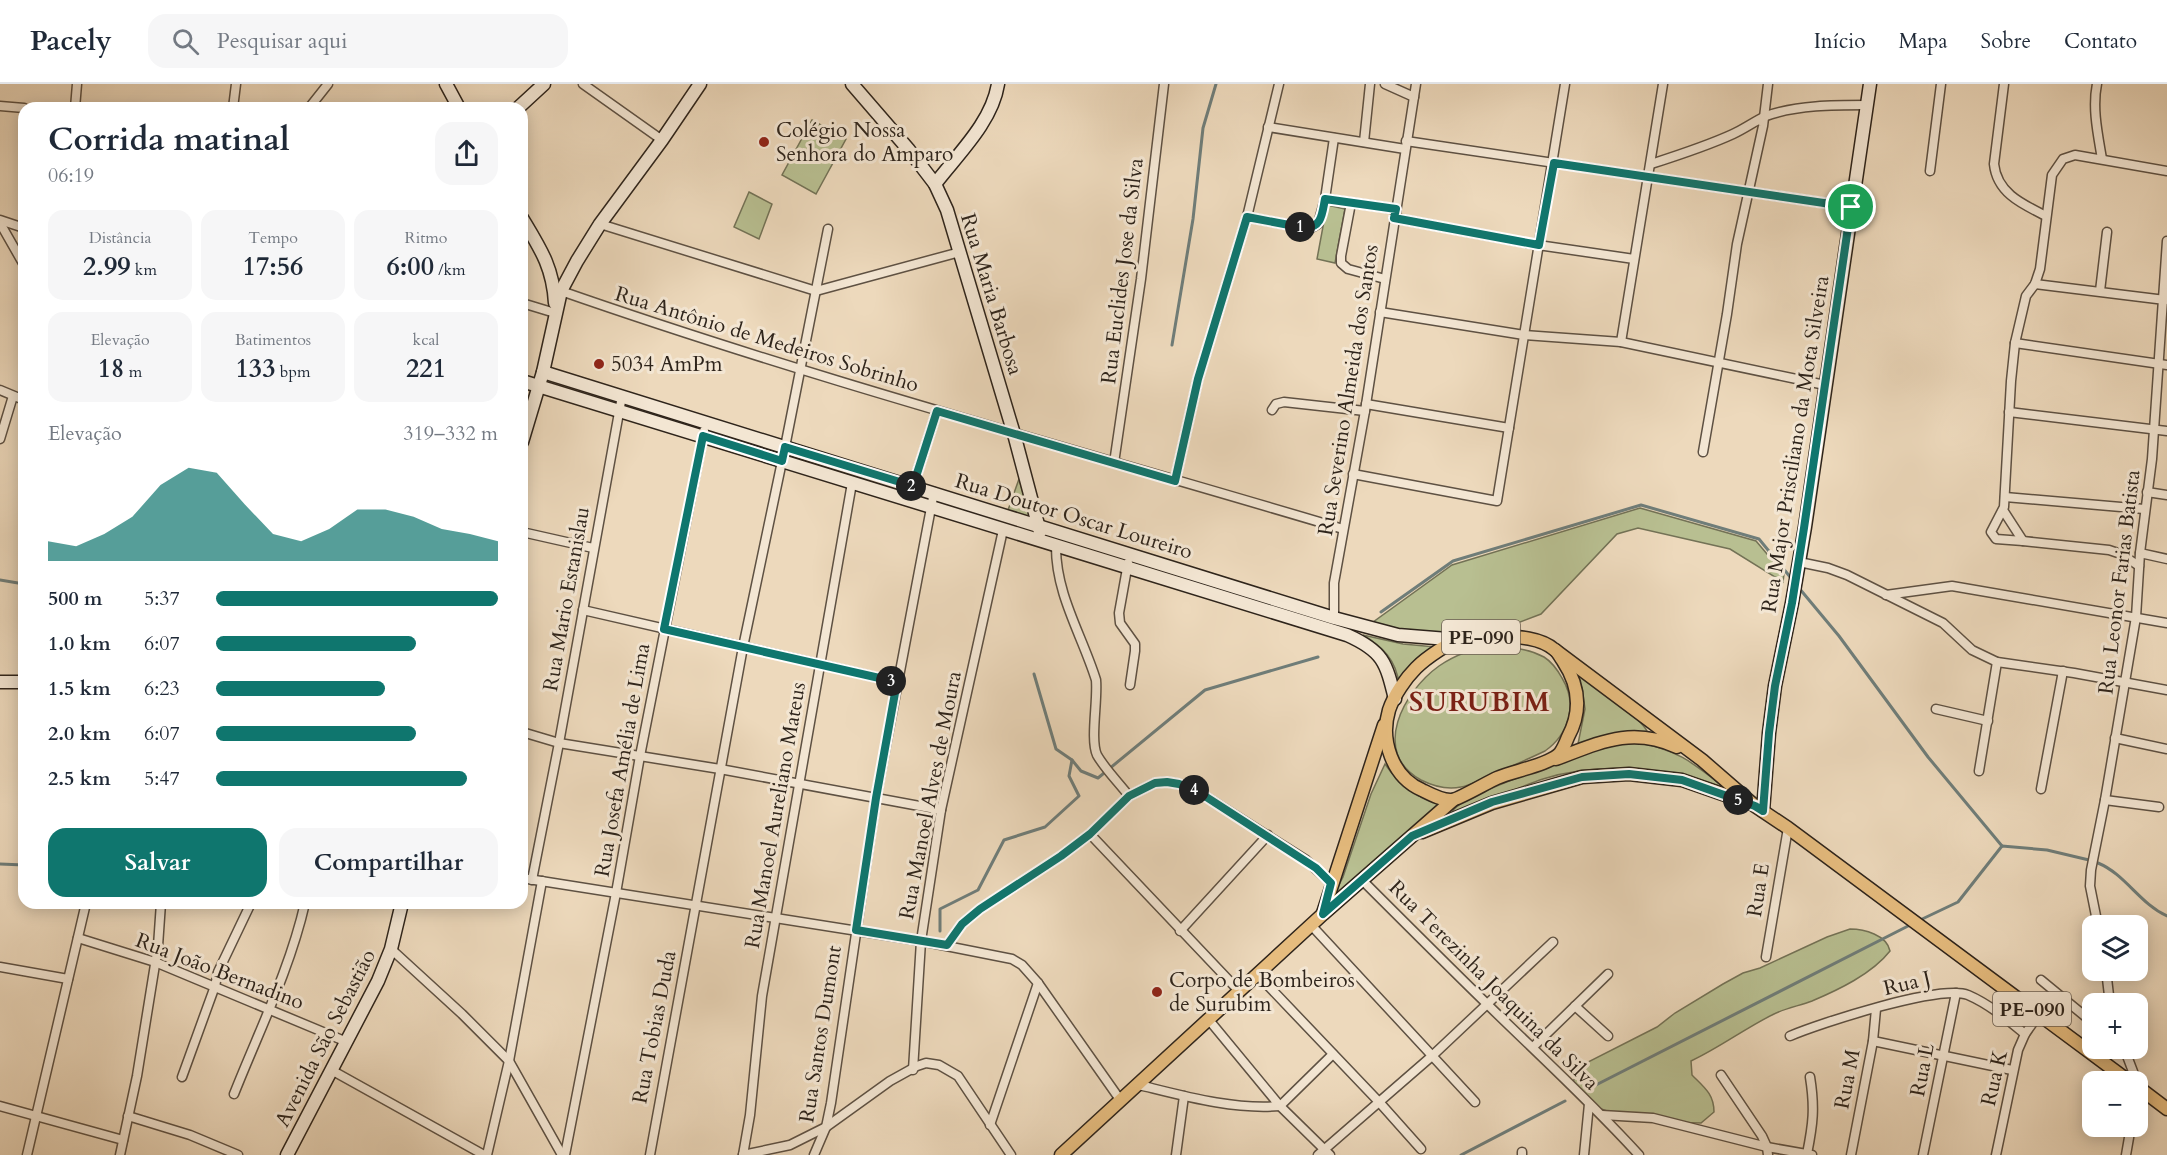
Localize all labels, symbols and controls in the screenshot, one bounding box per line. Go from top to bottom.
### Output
search box [148,14,568,68]
text: Pacely [30,22,112,60]
icon: search [169,25,202,58]
text: Pesquisar aqui [217,26,347,56]
text: Início [1814,27,1866,56]
text: Mapa [1899,27,1948,56]
text: Sobre [1981,27,2031,56]
text: Contato [2064,27,2137,56]
place label: Colégio Nossa Senhora do Amparo [776,116,953,169]
text: Corrida matinal [48,117,290,162]
button: share [435,122,498,185]
marker: Colégio Nossa Senhora do Amparo [757,135,771,149]
street label: Rua Euclides Jose da Silva [1094,156,1151,386]
text: 06:19 [48,162,94,189]
pin [1825,181,1876,232]
icon: arrive [1834,190,1867,223]
street label: Rua Maria Barbosa [953,210,1030,379]
pin: 1 [1285,212,1315,242]
text: 1 [1296,216,1304,238]
text: Distância [89,227,151,249]
text: Tempo [248,227,298,249]
text: Ritmo [405,227,447,249]
street label: Rua Severino Almeida dos Santos [1311,242,1386,538]
text: 2.99 [83,249,131,284]
text: 17:56 [243,249,303,284]
text: 6:00 [386,249,434,284]
text: km [131,259,157,281]
text: /km [434,259,466,281]
street label: Rua Major Prisciliano da Mota Silveira [1755,273,1836,615]
street label: Rua Antônio de Medeiros Sobrinho [612,279,922,400]
text: Elevação [90,329,150,351]
text: Batimentos [235,329,311,351]
text: kcal [413,329,439,351]
place label: 5034 AmPm [611,350,723,379]
text: 18 [98,351,124,386]
text: 133 [236,351,276,386]
text: 221 [406,351,446,386]
marker: 5034 AmPm [592,357,606,371]
text: m [124,361,142,383]
text: bpm [276,361,310,383]
text: Elevação [48,420,122,447]
text: 319–332 m [403,420,498,447]
street label: Rua Doutor Oscar Loureiro [952,467,1196,566]
street label: Rua Leonor Farias Batista [2091,468,2148,696]
pin: 2 [896,471,926,501]
text: 2 [907,475,915,497]
street label: Rua Mario Estanislau [536,505,597,694]
text: 500 m [48,585,103,612]
text: 5:37 [144,585,180,612]
road number: PE-090 [1442,620,1520,654]
text: 1.0 km [48,630,111,657]
text: 6:07 [144,630,180,657]
street label: Rua Josefa Amélia de Lima [588,641,657,879]
pin: 3 [876,666,906,696]
street label: Rua Manoel Alves de Moura [892,668,969,922]
text: 3 [887,670,895,692]
text: 1.5 km [48,675,111,702]
text: 6:23 [144,675,180,702]
street label: Rua Manoel Aureliano Mateus [738,680,813,951]
district label: SURUBIM [1409,684,1551,721]
text: 2.0 km [48,720,111,747]
text: 6:07 [144,720,180,747]
text: 2.5 km [48,765,111,792]
text: 5:47 [144,765,180,792]
pin: 4 [1179,775,1209,805]
text: 4 [1190,779,1198,801]
pin: 5 [1723,785,1753,815]
text: 5 [1734,789,1742,811]
button: Salvar [48,828,267,897]
button: Compartilhar [279,828,498,897]
street label: Rua E [1740,861,1777,919]
street label: Rua Terezinha Joaquina da Silva [1382,874,1605,1097]
map controls [2082,915,2148,1137]
button: layers [2082,915,2148,981]
street label: Rua João Bernadino [131,926,308,1017]
street label: Rua Santos Dumont [792,943,849,1125]
street label: Avenida São Sebastião [268,944,383,1132]
street label: Rua Tobias Duda [625,948,684,1106]
street label: Rua J [1881,964,1934,1003]
place label: Corpo de Bombeiros de Surubim [1169,966,1355,1019]
marker: Corpo de Bombeiros de Surubim [1150,985,1164,999]
road number: PE-090 [1993,992,2071,1026]
button: + [2082,993,2148,1059]
street label: Rua L [1903,1041,1942,1099]
street label: Rua M [1827,1046,1868,1112]
street label: Rua K [1974,1047,2015,1109]
button: − [2082,1071,2148,1137]

